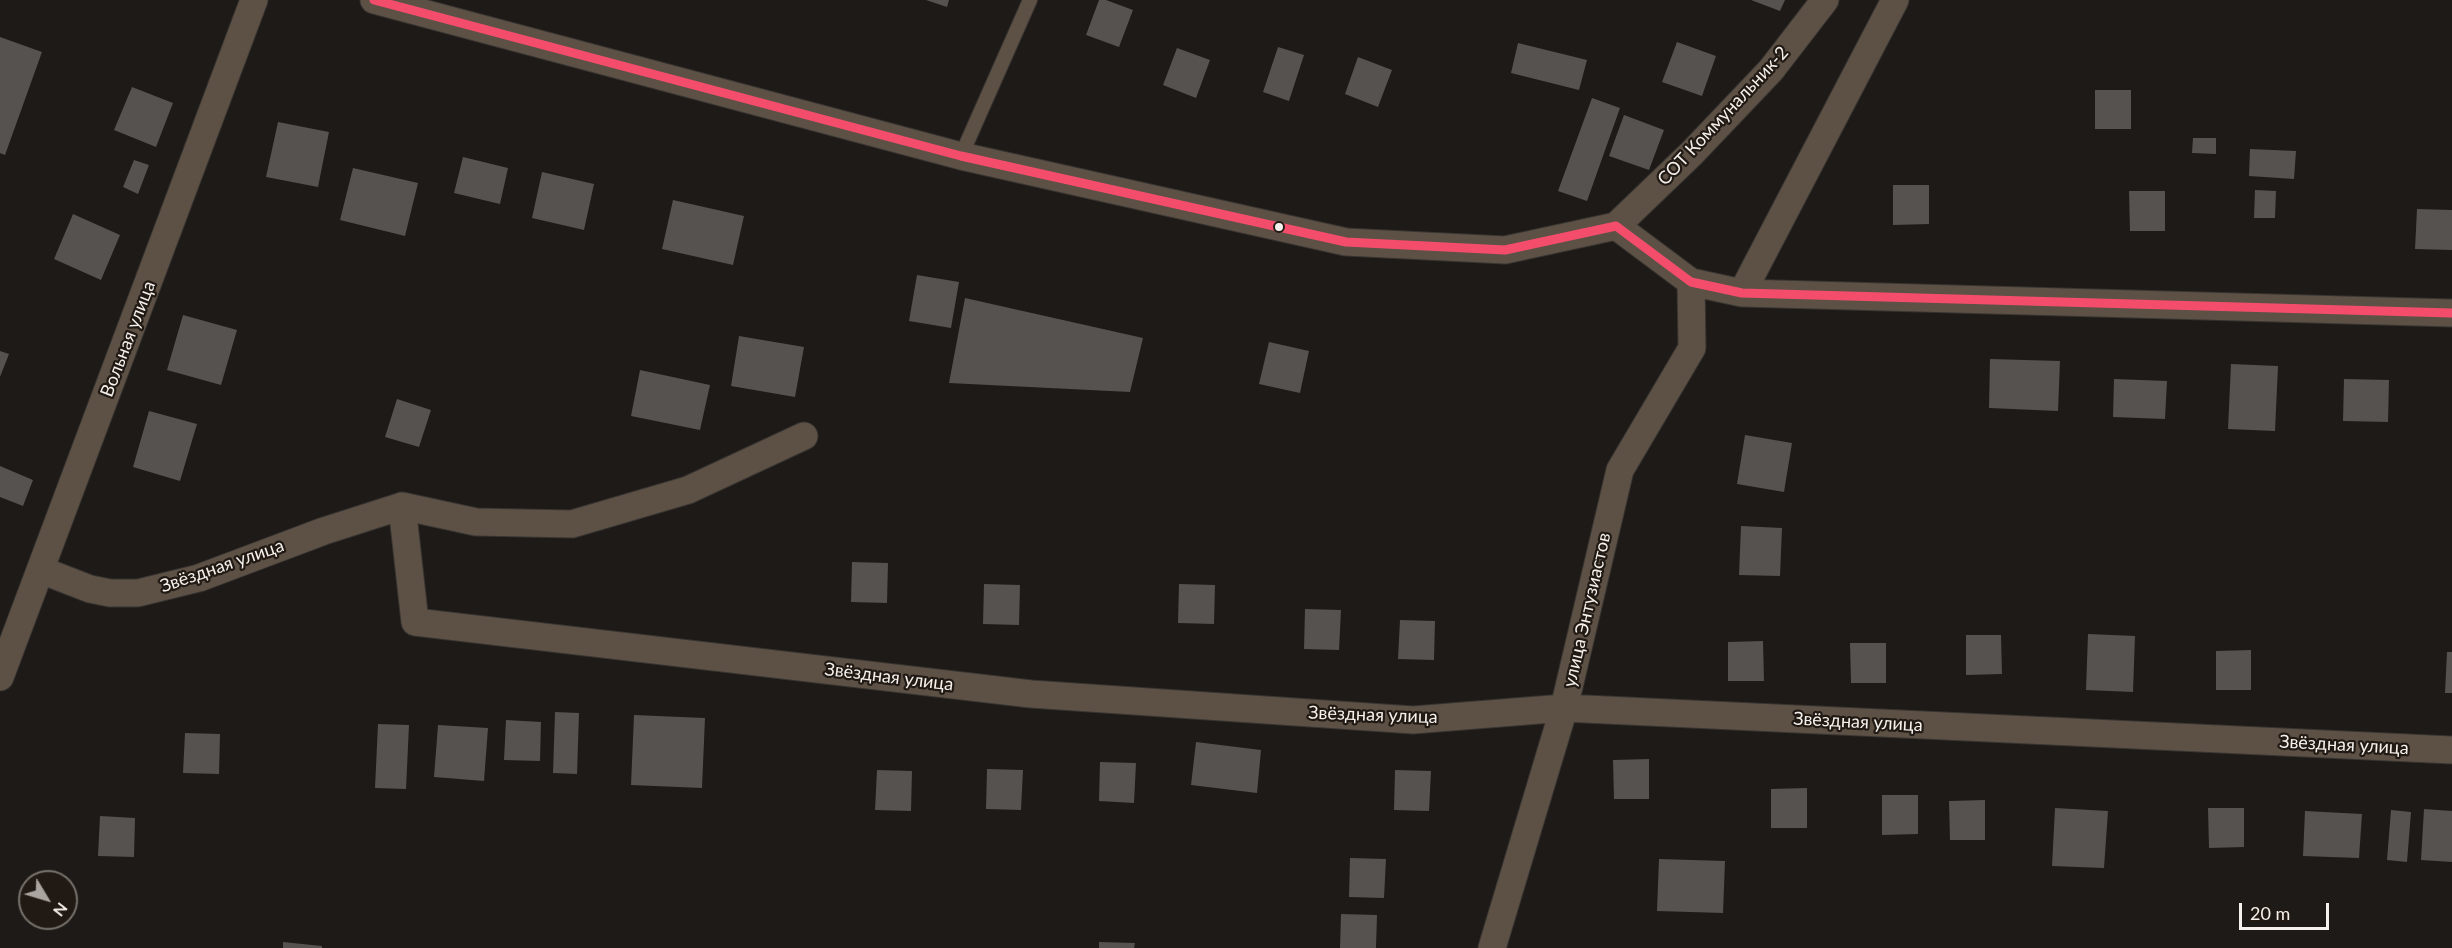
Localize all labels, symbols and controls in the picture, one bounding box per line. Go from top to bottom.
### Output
street label: СОТ Коммунальник-2 [1653,42,1793,190]
unlabelled marker [1273,221,1285,233]
street label: Вольная улица [96,278,160,400]
street label: улица Энтузиастов [1559,531,1615,689]
street label: Звёздная улица [157,535,287,597]
street label: Звёздная улица [823,658,955,696]
street label: Звёздная улица [1308,702,1438,728]
street label: Звёздная улица [1793,708,1923,736]
street label: Звёздная улица [2279,731,2409,759]
north arrow [18,870,78,930]
scale bar [2242,891,2332,929]
text: N [50,899,72,921]
text: 20 m [2250,902,2290,924]

